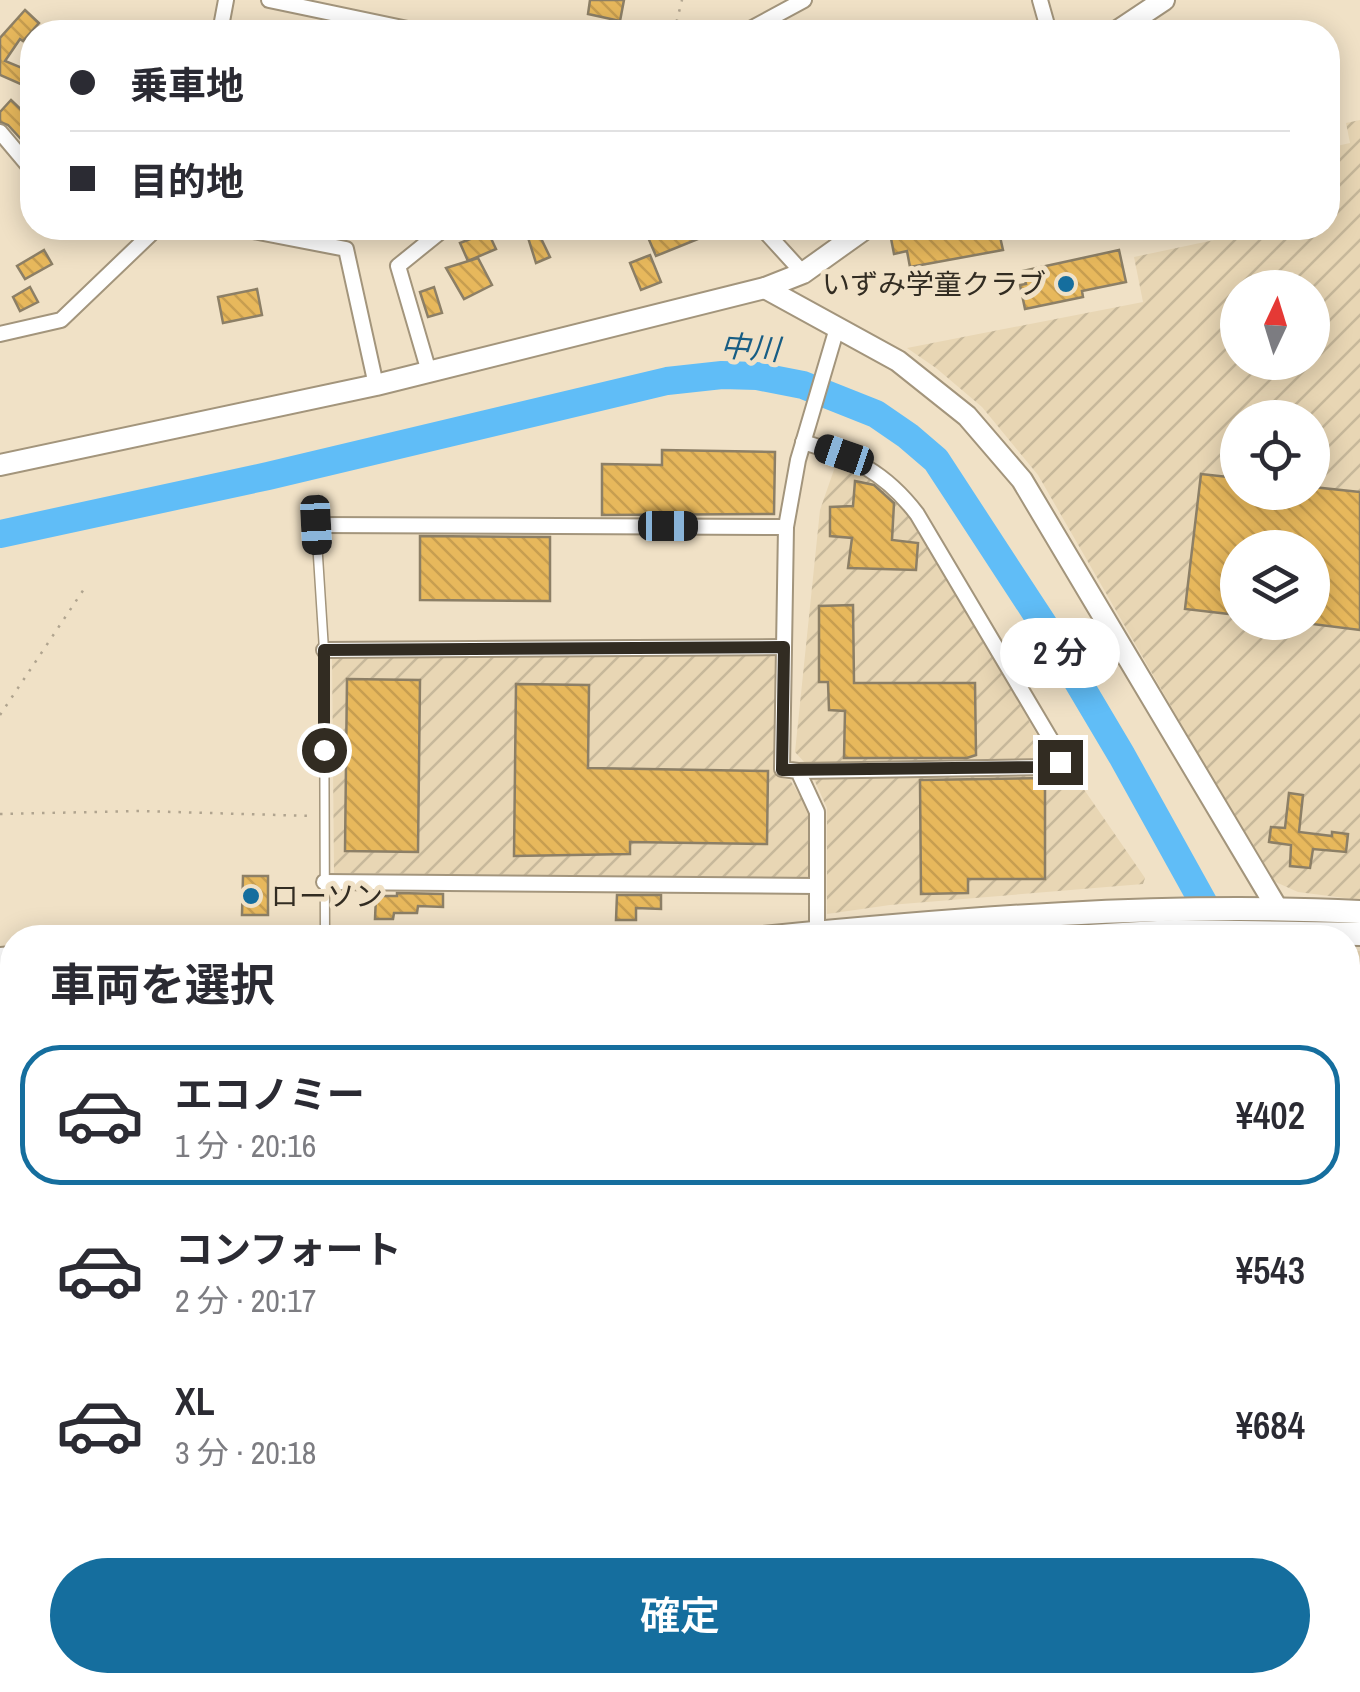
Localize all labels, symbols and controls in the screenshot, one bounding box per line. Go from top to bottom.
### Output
text: 乗車地 [130,60,244,111]
text: 目的地 [130,156,244,207]
place label: いずみ学童クラブ [822,265,1046,303]
north arrow [1220,270,1330,380]
map controls [1220,270,1330,640]
marker: いずみ学童クラブ [1055,273,1077,295]
water label: 中川 [719,325,784,369]
button: locate [1220,400,1330,510]
car [811,431,877,479]
car [299,494,333,556]
car [638,511,698,541]
button: layers [1220,530,1330,640]
callout: 2 分 [1000,617,1120,687]
text: 2 分 [1033,631,1087,674]
route start [302,728,347,773]
route end [1038,740,1083,785]
place label: ローソン [271,877,383,915]
marker: ローソン [240,885,262,907]
text: 車両を選択 [50,954,275,1015]
text: エコノミー [175,1069,365,1120]
icon: car [55,1070,145,1160]
text: ¥402 [1236,1090,1305,1141]
text: 1 分 · 20:16 [175,1124,316,1167]
text: コンフォート [175,1224,402,1275]
icon: car [55,1225,145,1315]
text: ¥543 [1236,1245,1305,1296]
text: 2 分 · 20:17 [175,1279,316,1322]
text: XL [175,1376,215,1427]
icon: car [55,1380,145,1470]
text: ¥684 [1236,1400,1305,1451]
text: 3 分 · 20:18 [175,1431,316,1474]
button: 確定 [50,1558,1310,1673]

